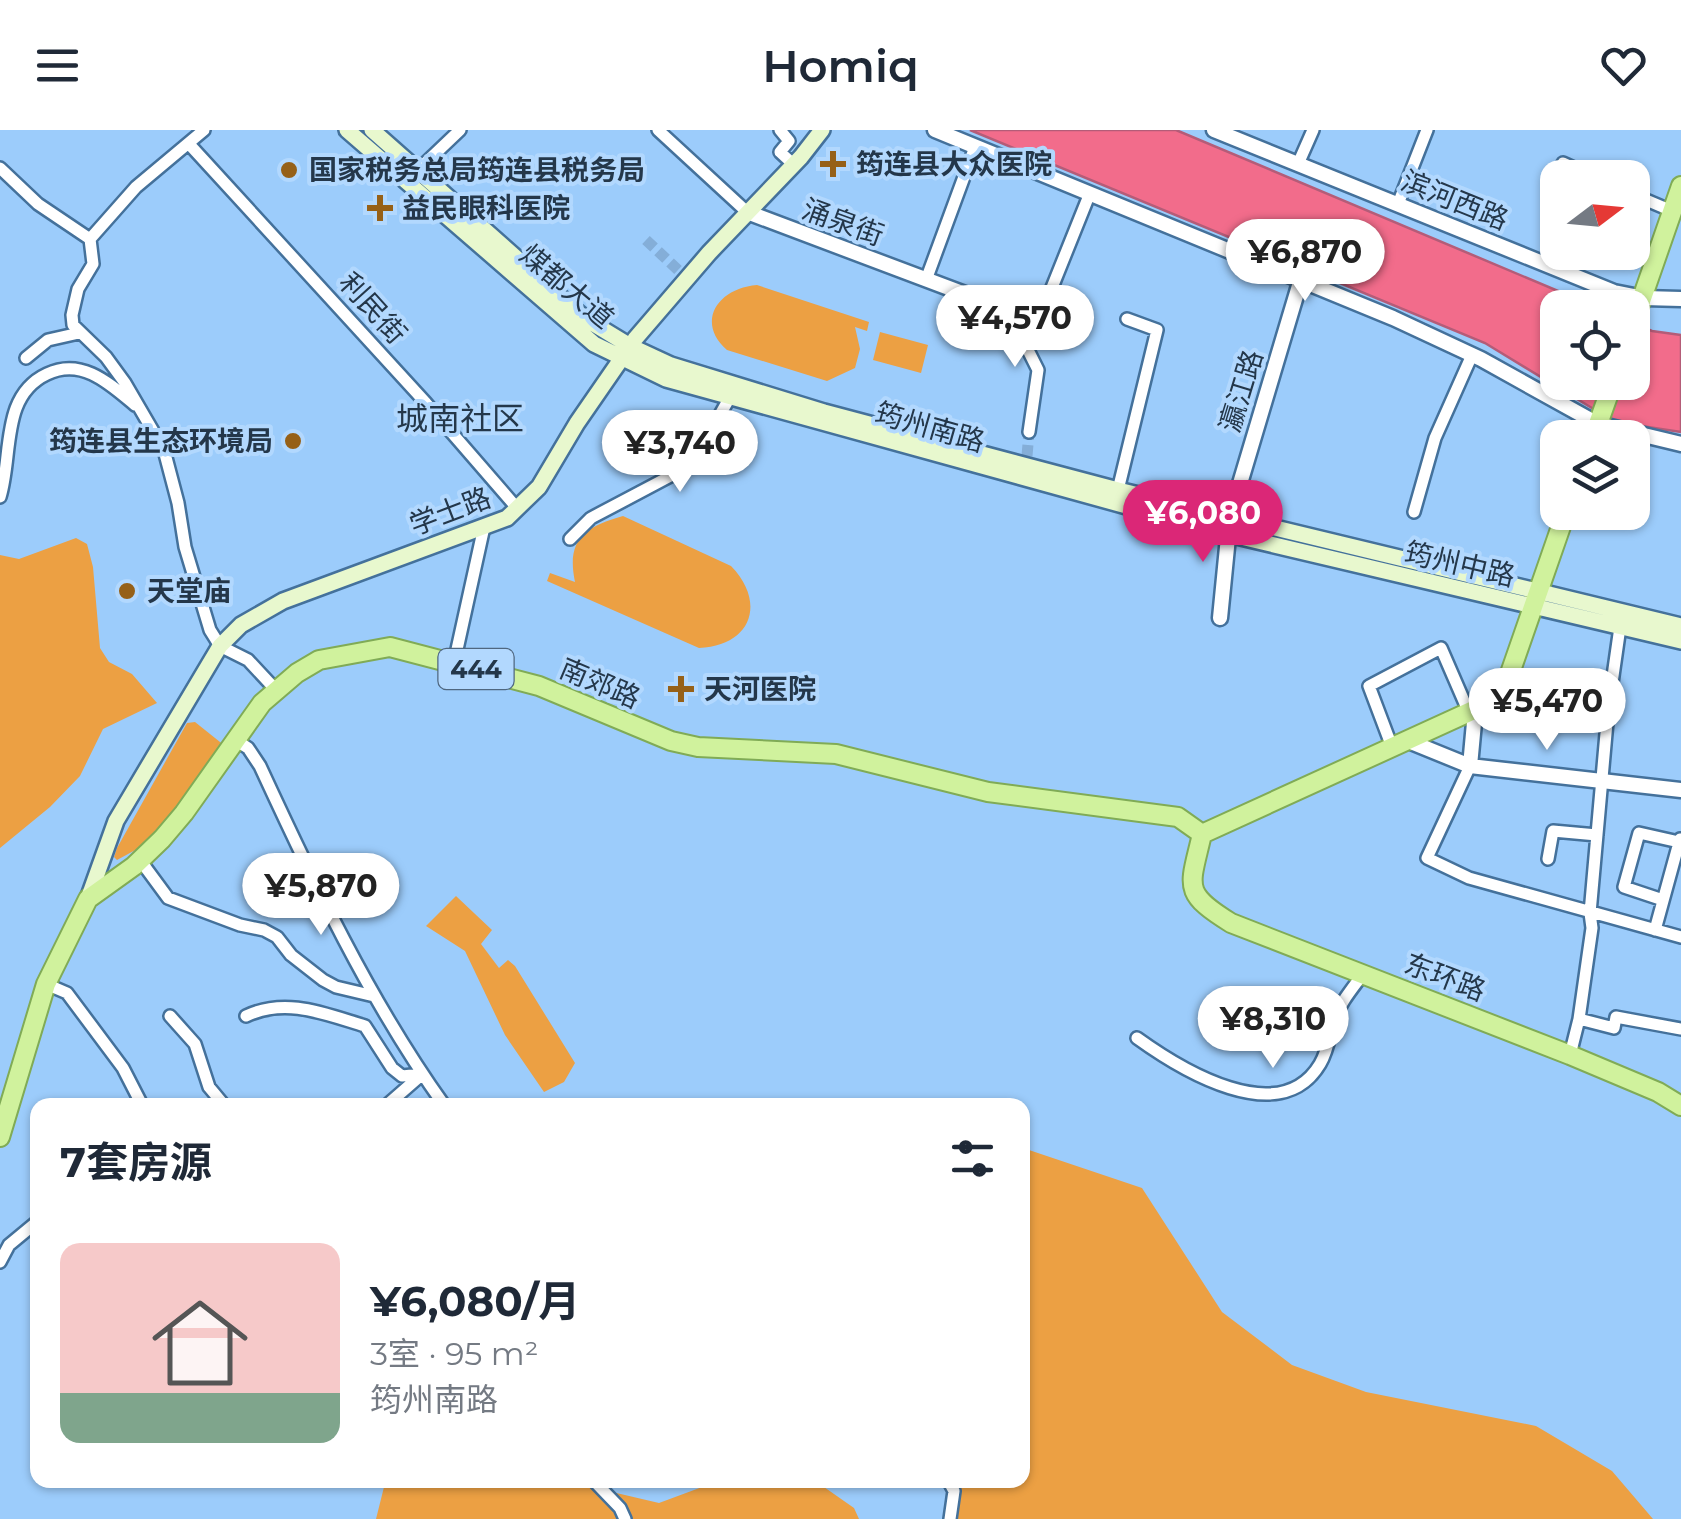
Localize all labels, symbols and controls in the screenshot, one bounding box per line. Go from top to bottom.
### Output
icon: menu [30,38,85,93]
text: Homiq [762,38,919,93]
icon: heart [1596,38,1651,93]
place label: 筠连县大众医院 [856,147,1052,181]
marker: 筠连县大众医院 [820,151,846,177]
place label: 国家税务总局筠连县税务局 [309,153,645,187]
marker: 国家税务总局筠连县税务局 [278,159,300,181]
north arrow [1540,160,1650,270]
map controls [1540,160,1650,530]
street label: 滨河西路 [1397,163,1513,237]
place label: 益民眼科医院 [402,191,570,225]
street label: 涌泉街 [798,192,888,252]
marker: 益民眼科医院 [367,195,393,221]
pin: ¥6,870 [1224,219,1386,304]
text: ¥6,870 [1248,232,1362,271]
street label: 煤都大道 [513,237,621,335]
street label: 利民街 [332,265,414,351]
pin: ¥4,570 [934,285,1096,370]
button: locate [1540,290,1650,400]
text: ¥4,570 [958,298,1072,337]
street label: 瀛江路 [1212,346,1270,436]
street label: 筠州南路 [871,395,989,459]
district label: 城南社区 [396,399,524,438]
pin: ¥3,740 [599,410,761,495]
button: layers [1540,420,1650,530]
text: ¥3,740 [624,423,736,462]
place label: 筠连县生态环境局 [49,424,273,458]
marker: 筠连县生态环境局 [282,430,304,452]
street label: 学士路 [405,480,495,542]
pin: ¥6,080 [1122,480,1284,565]
text: ¥6,080 [1145,493,1261,532]
street label: 筠州中路 [1402,535,1518,593]
place label: 天堂庙 [147,574,231,608]
marker: 天堂庙 [116,580,138,602]
road number: 444 [438,649,514,689]
street label: 南郊路 [555,651,645,715]
pin: ¥5,470 [1466,668,1628,753]
place label: 天河医院 [704,672,816,706]
marker: 天河医院 [668,676,694,702]
text: ¥5,470 [1491,681,1603,720]
pin: ¥5,870 [240,853,402,938]
text: ¥5,870 [264,866,378,905]
street label: 东环路 [1400,946,1490,1008]
pin: ¥8,310 [1192,986,1354,1071]
text: ¥8,310 [1220,999,1326,1038]
icon: filters [945,1131,1000,1186]
text: 7套房源 [60,1136,212,1188]
text: ¥6,080/月 [370,1275,580,1327]
icon: home [140,1283,260,1403]
text: 3室 · 95 m² [370,1334,539,1373]
text: 筠州南路 [370,1380,498,1419]

